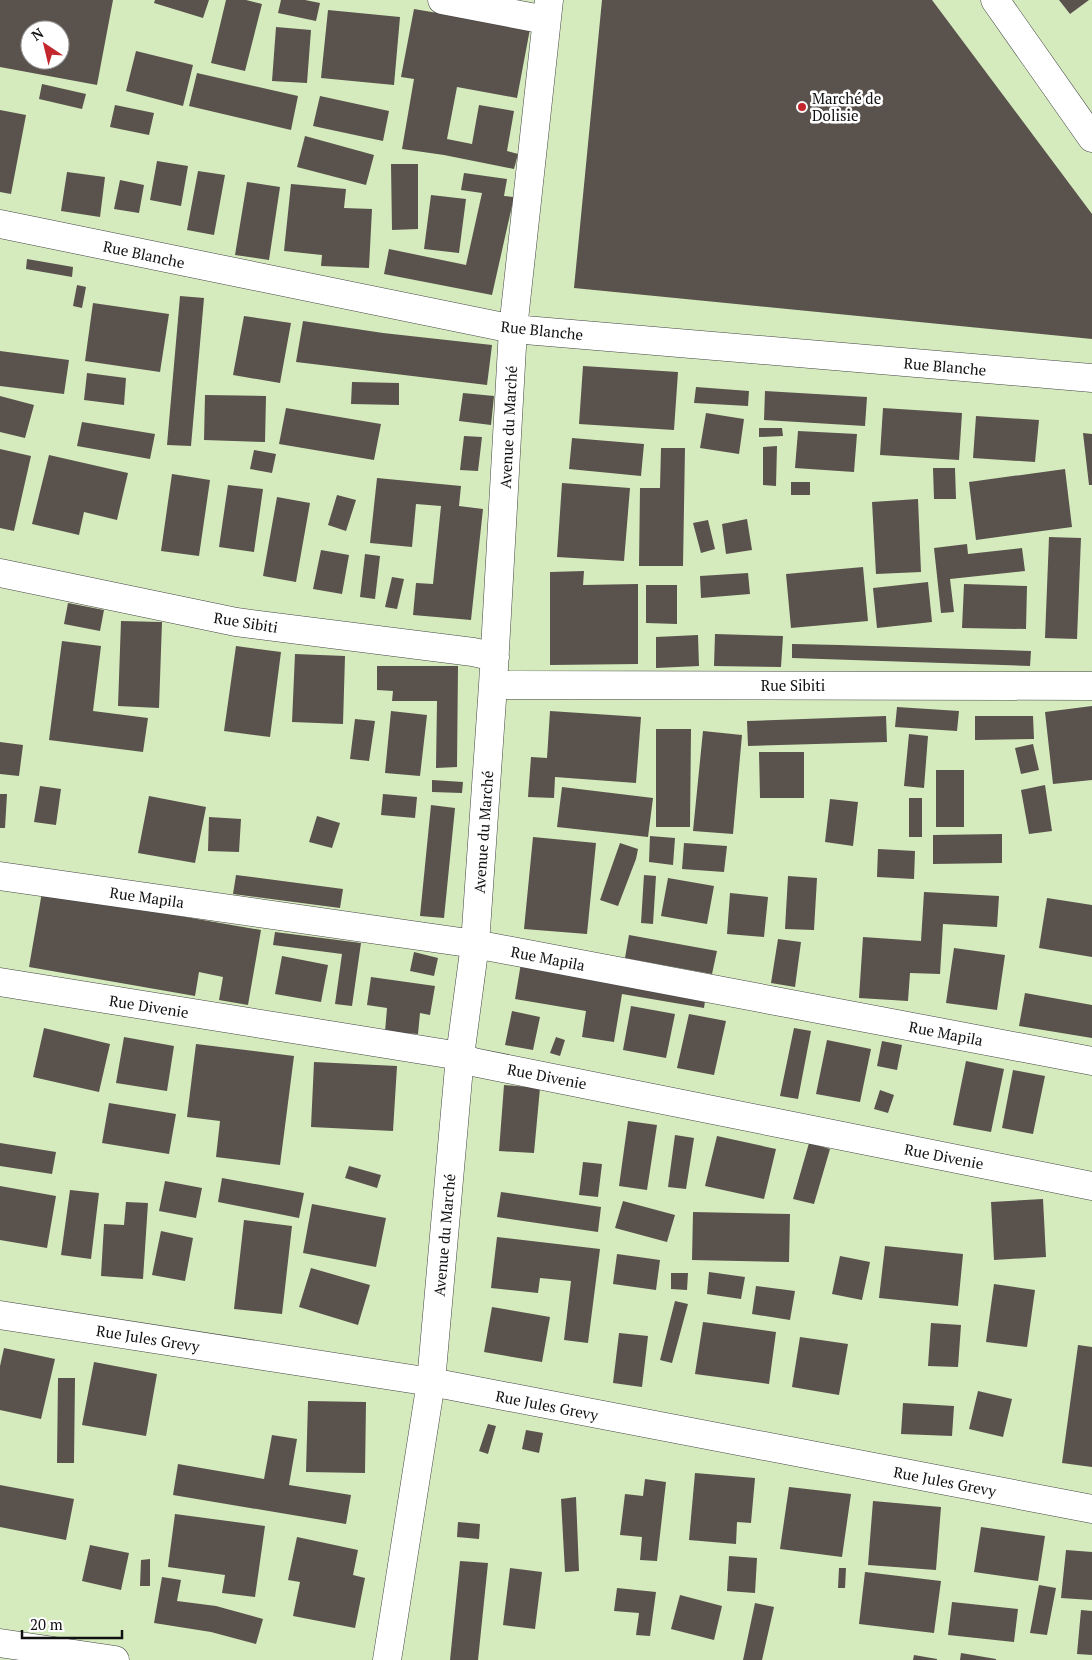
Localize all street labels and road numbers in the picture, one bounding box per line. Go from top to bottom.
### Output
street label: Rue Blanche [101,236,187,272]
street label: Rue Blanche [500,316,584,344]
street label: Rue Blanche [903,352,987,380]
street label: Avenue du Marché [495,365,521,489]
street label: Rue Sibiti [212,607,280,637]
street label: Rue Sibiti [761,675,825,695]
street label: Avenue du Marché [469,770,497,894]
street label: Rue Mapila [108,882,186,912]
street label: Rue Mapila [509,941,587,975]
street label: Rue Divenie [108,990,190,1022]
street label: Rue Mapila [907,1016,985,1050]
street label: Rue Divenie [506,1059,588,1093]
street label: Rue Divenie [903,1139,985,1173]
street label: Avenue du Marché [429,1173,459,1297]
street label: Rue Jules Grevy [95,1320,201,1356]
street label: Rue Jules Grevy [494,1385,600,1425]
street label: Rue Jules Grevy [892,1461,998,1501]

